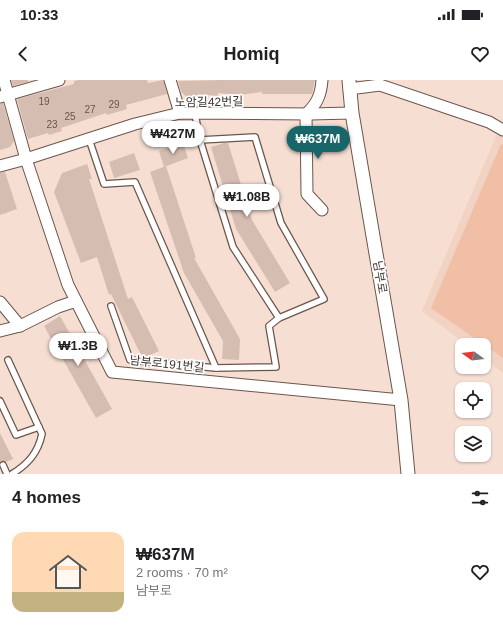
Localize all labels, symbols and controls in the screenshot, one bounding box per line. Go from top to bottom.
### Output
text: 10:33 [20,6,58,23]
icon: back [12,43,34,65]
icon: heart [469,43,491,65]
text: Homiq [224,44,280,64]
street label: 노암길42번길 [175,94,243,110]
house number: 19 [38,96,50,107]
house number: 29 [108,99,120,110]
house number: 27 [84,104,96,115]
house number: 25 [64,111,76,122]
house number: 23 [46,119,58,130]
pin: ₩427M [145,121,201,155]
text: ₩427M [151,126,195,141]
pin: ₩637M [290,126,346,160]
text: ₩637M [296,131,340,146]
pin: ₩1.08B [214,184,280,218]
text: ₩1.08B [224,189,270,204]
street label: 남부로 [370,259,390,295]
pin: ₩1.3B [50,333,106,367]
text: ₩1.3B [58,338,98,353]
north arrow [455,338,491,374]
map controls [455,338,491,462]
street label: 남부로191번길 [129,353,205,375]
button: locate [455,382,491,418]
button: layers [455,426,491,462]
icon: filters [469,487,491,509]
text: 4 homes [12,488,81,507]
text: ₩637M [136,545,195,564]
icon: home [44,548,92,596]
icon: heart [469,561,491,583]
text: 2 rooms · 70 m² [136,565,228,580]
text: 남부로 [136,583,172,598]

